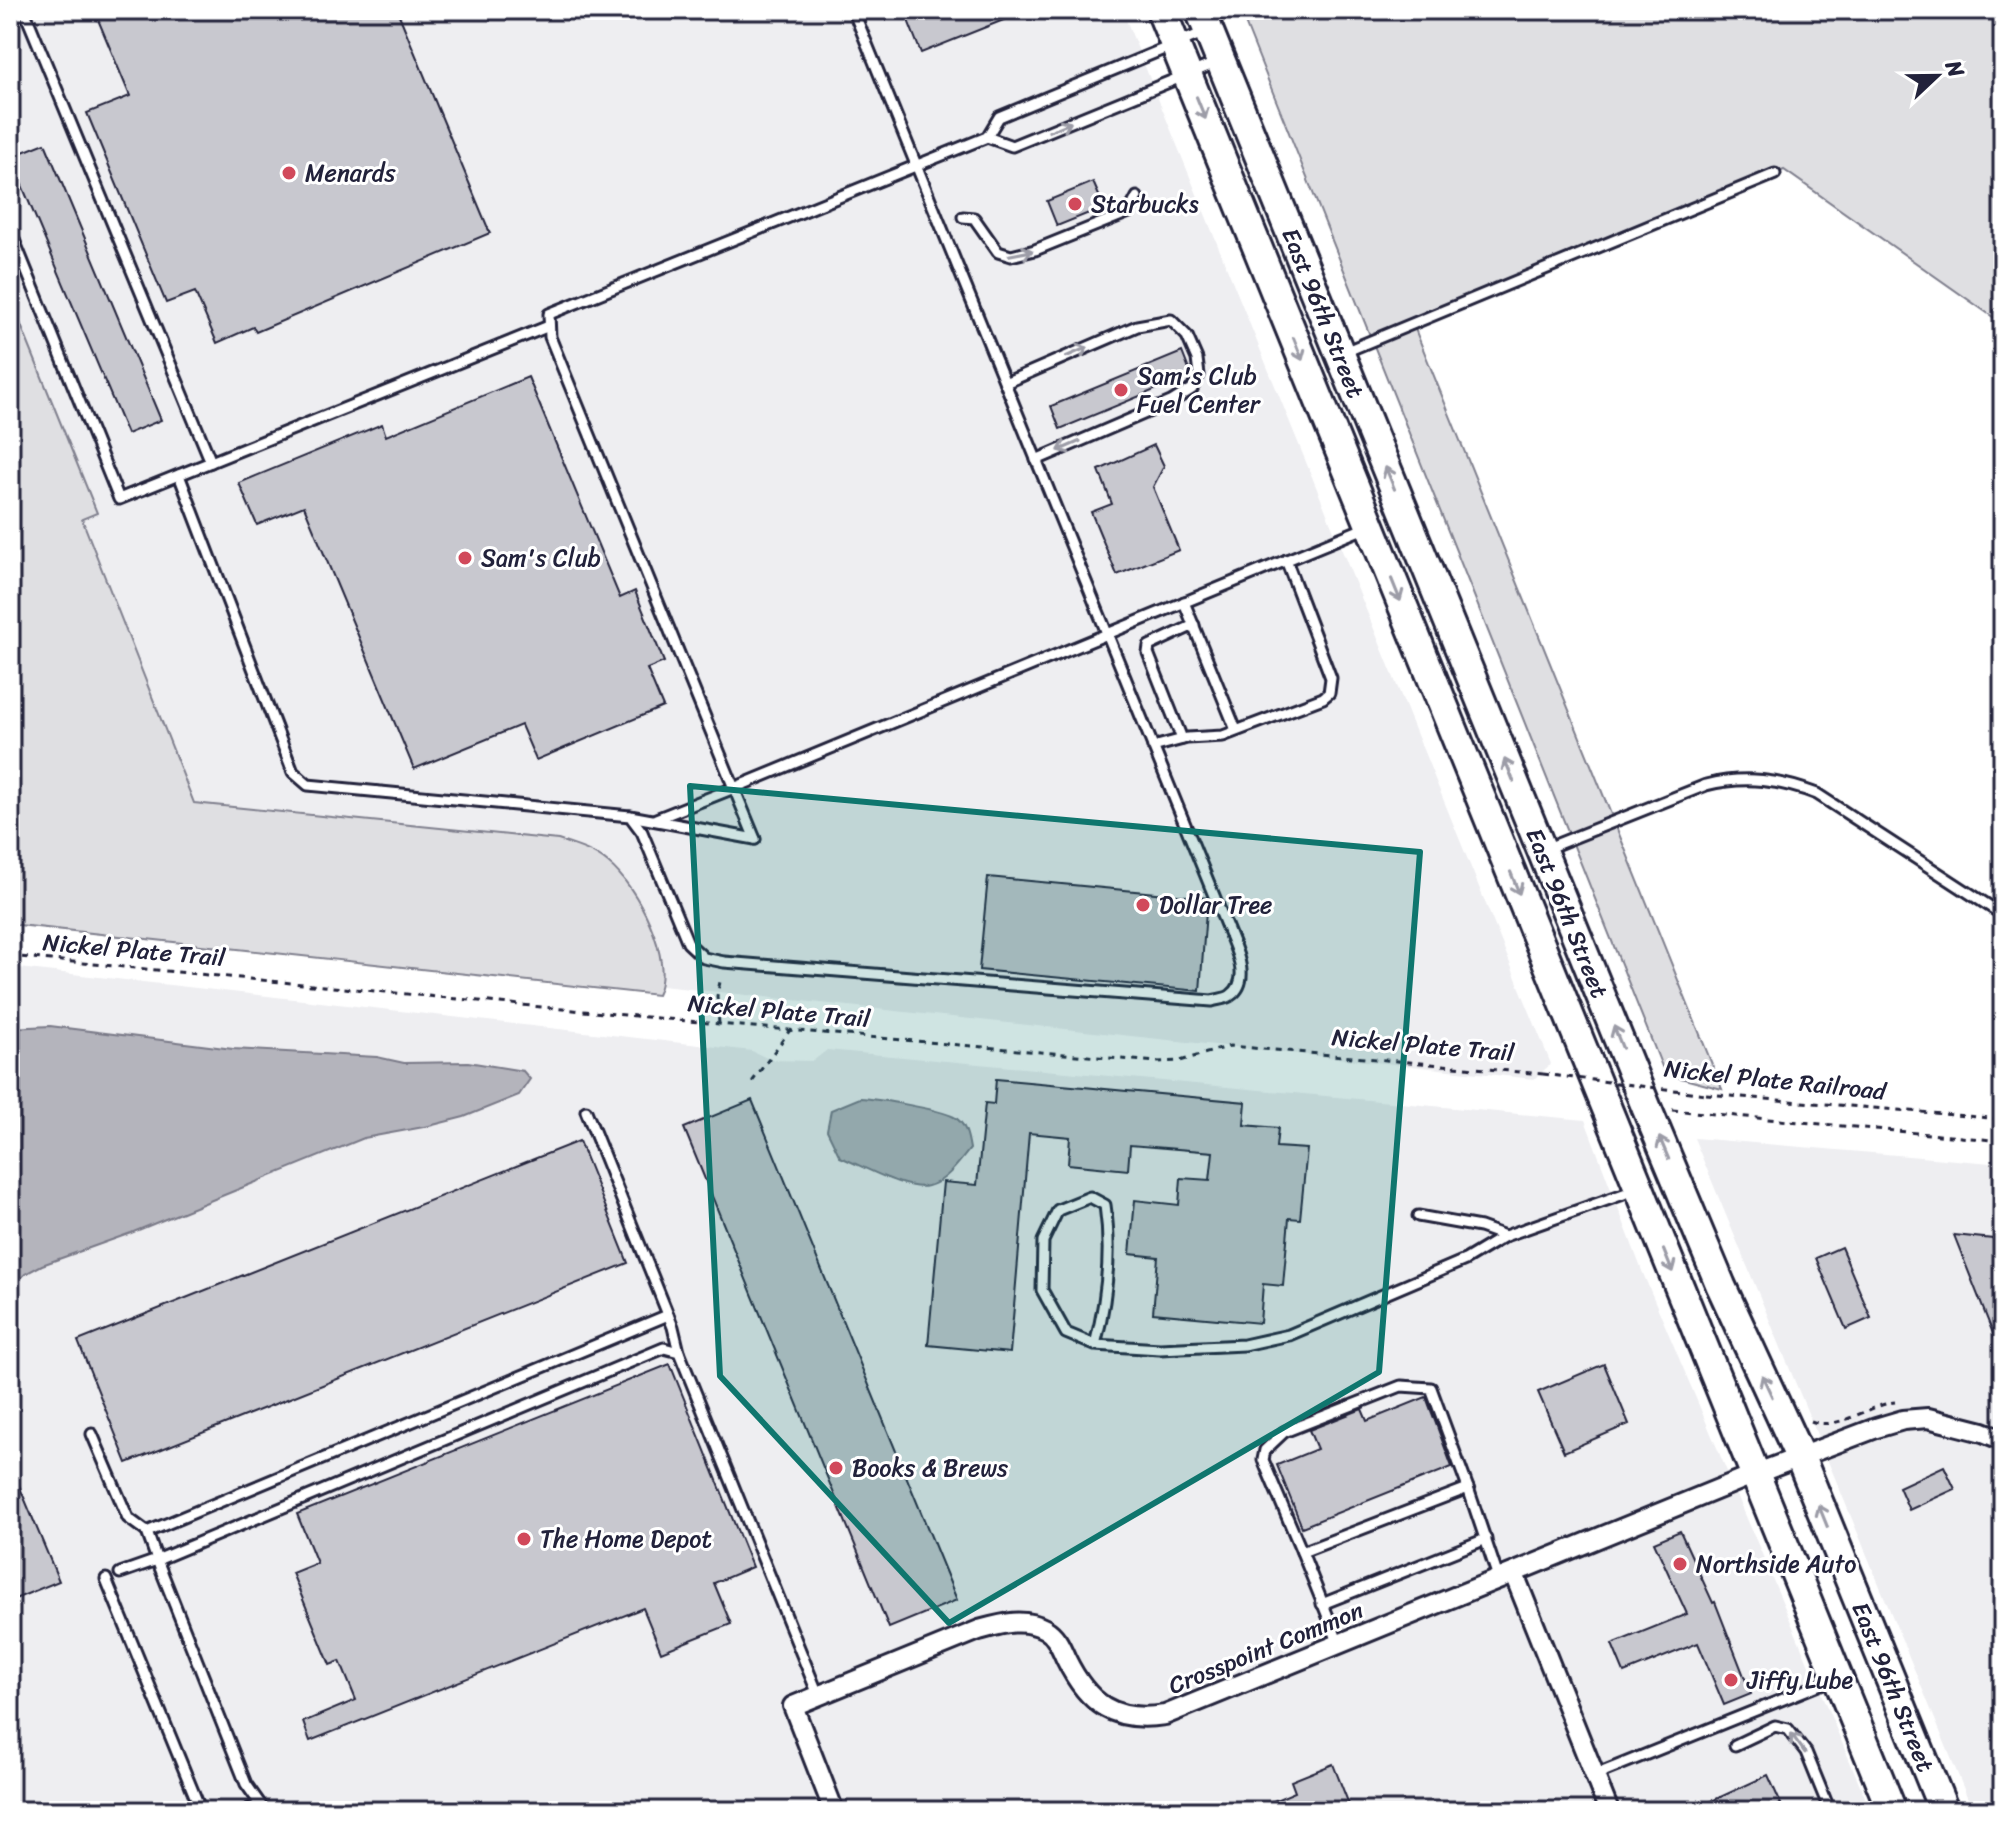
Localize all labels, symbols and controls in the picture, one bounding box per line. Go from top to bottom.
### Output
north arrow [1897,36,1977,116]
text: N [1934,53,1976,84]
one-way arrow [1195,95,1209,120]
one-way arrow [1047,118,1072,133]
place label: Menards [305,152,396,194]
marker: Menards [280,164,298,182]
place label: Starbucks [1091,183,1199,225]
marker: Starbucks [1066,195,1084,213]
street label: East 96th Street [1270,221,1376,405]
one-way arrow [1008,244,1034,259]
one-way arrow [1292,336,1307,361]
one-way arrow [1064,344,1088,359]
place label: Sam's Club Fuel Center [1137,355,1262,425]
marker: Sam's Club Fuel Center [1112,381,1130,399]
one-way arrow [1057,439,1081,454]
one-way arrow [1381,466,1396,491]
place label: Sam's Club [481,537,601,579]
marker: Sam's Club [456,549,474,567]
one-way arrow [1390,577,1404,602]
one-way arrow [1501,758,1516,783]
street label: East 96th Street [1514,821,1620,1005]
one-way arrow [1509,870,1524,895]
place label: Dollar Tree [1159,884,1272,926]
marker: Dollar Tree [1134,896,1152,914]
street label: Nickel Plate Trail [41,921,228,979]
street label: Nickel Plate Trail [686,982,873,1040]
street label: Nickel Plate Trail [1330,1016,1517,1074]
one-way arrow [1609,1025,1624,1050]
street label: Nickel Plate Railroad [1662,1047,1889,1113]
one-way arrow [1655,1136,1670,1161]
one-way arrow [1662,1248,1676,1273]
one-way arrow [1759,1375,1774,1399]
place label: Books & Brews [852,1447,1008,1489]
marker: Books & Brews [827,1459,845,1477]
one-way arrow [1815,1504,1830,1529]
place label: The Home Depot [540,1518,712,1560]
marker: The Home Depot [515,1530,533,1548]
place label: Northside Auto [1696,1543,1856,1585]
marker: Northside Auto [1671,1555,1689,1573]
street label: Crosspoint Common [1162,1590,1370,1706]
street label: East 96th Street [1840,1595,1946,1779]
place label: Jiffy Lube [1746,1659,1854,1701]
marker: Jiffy Lube [1722,1671,1740,1689]
one-way arrow [1790,1733,1807,1754]

